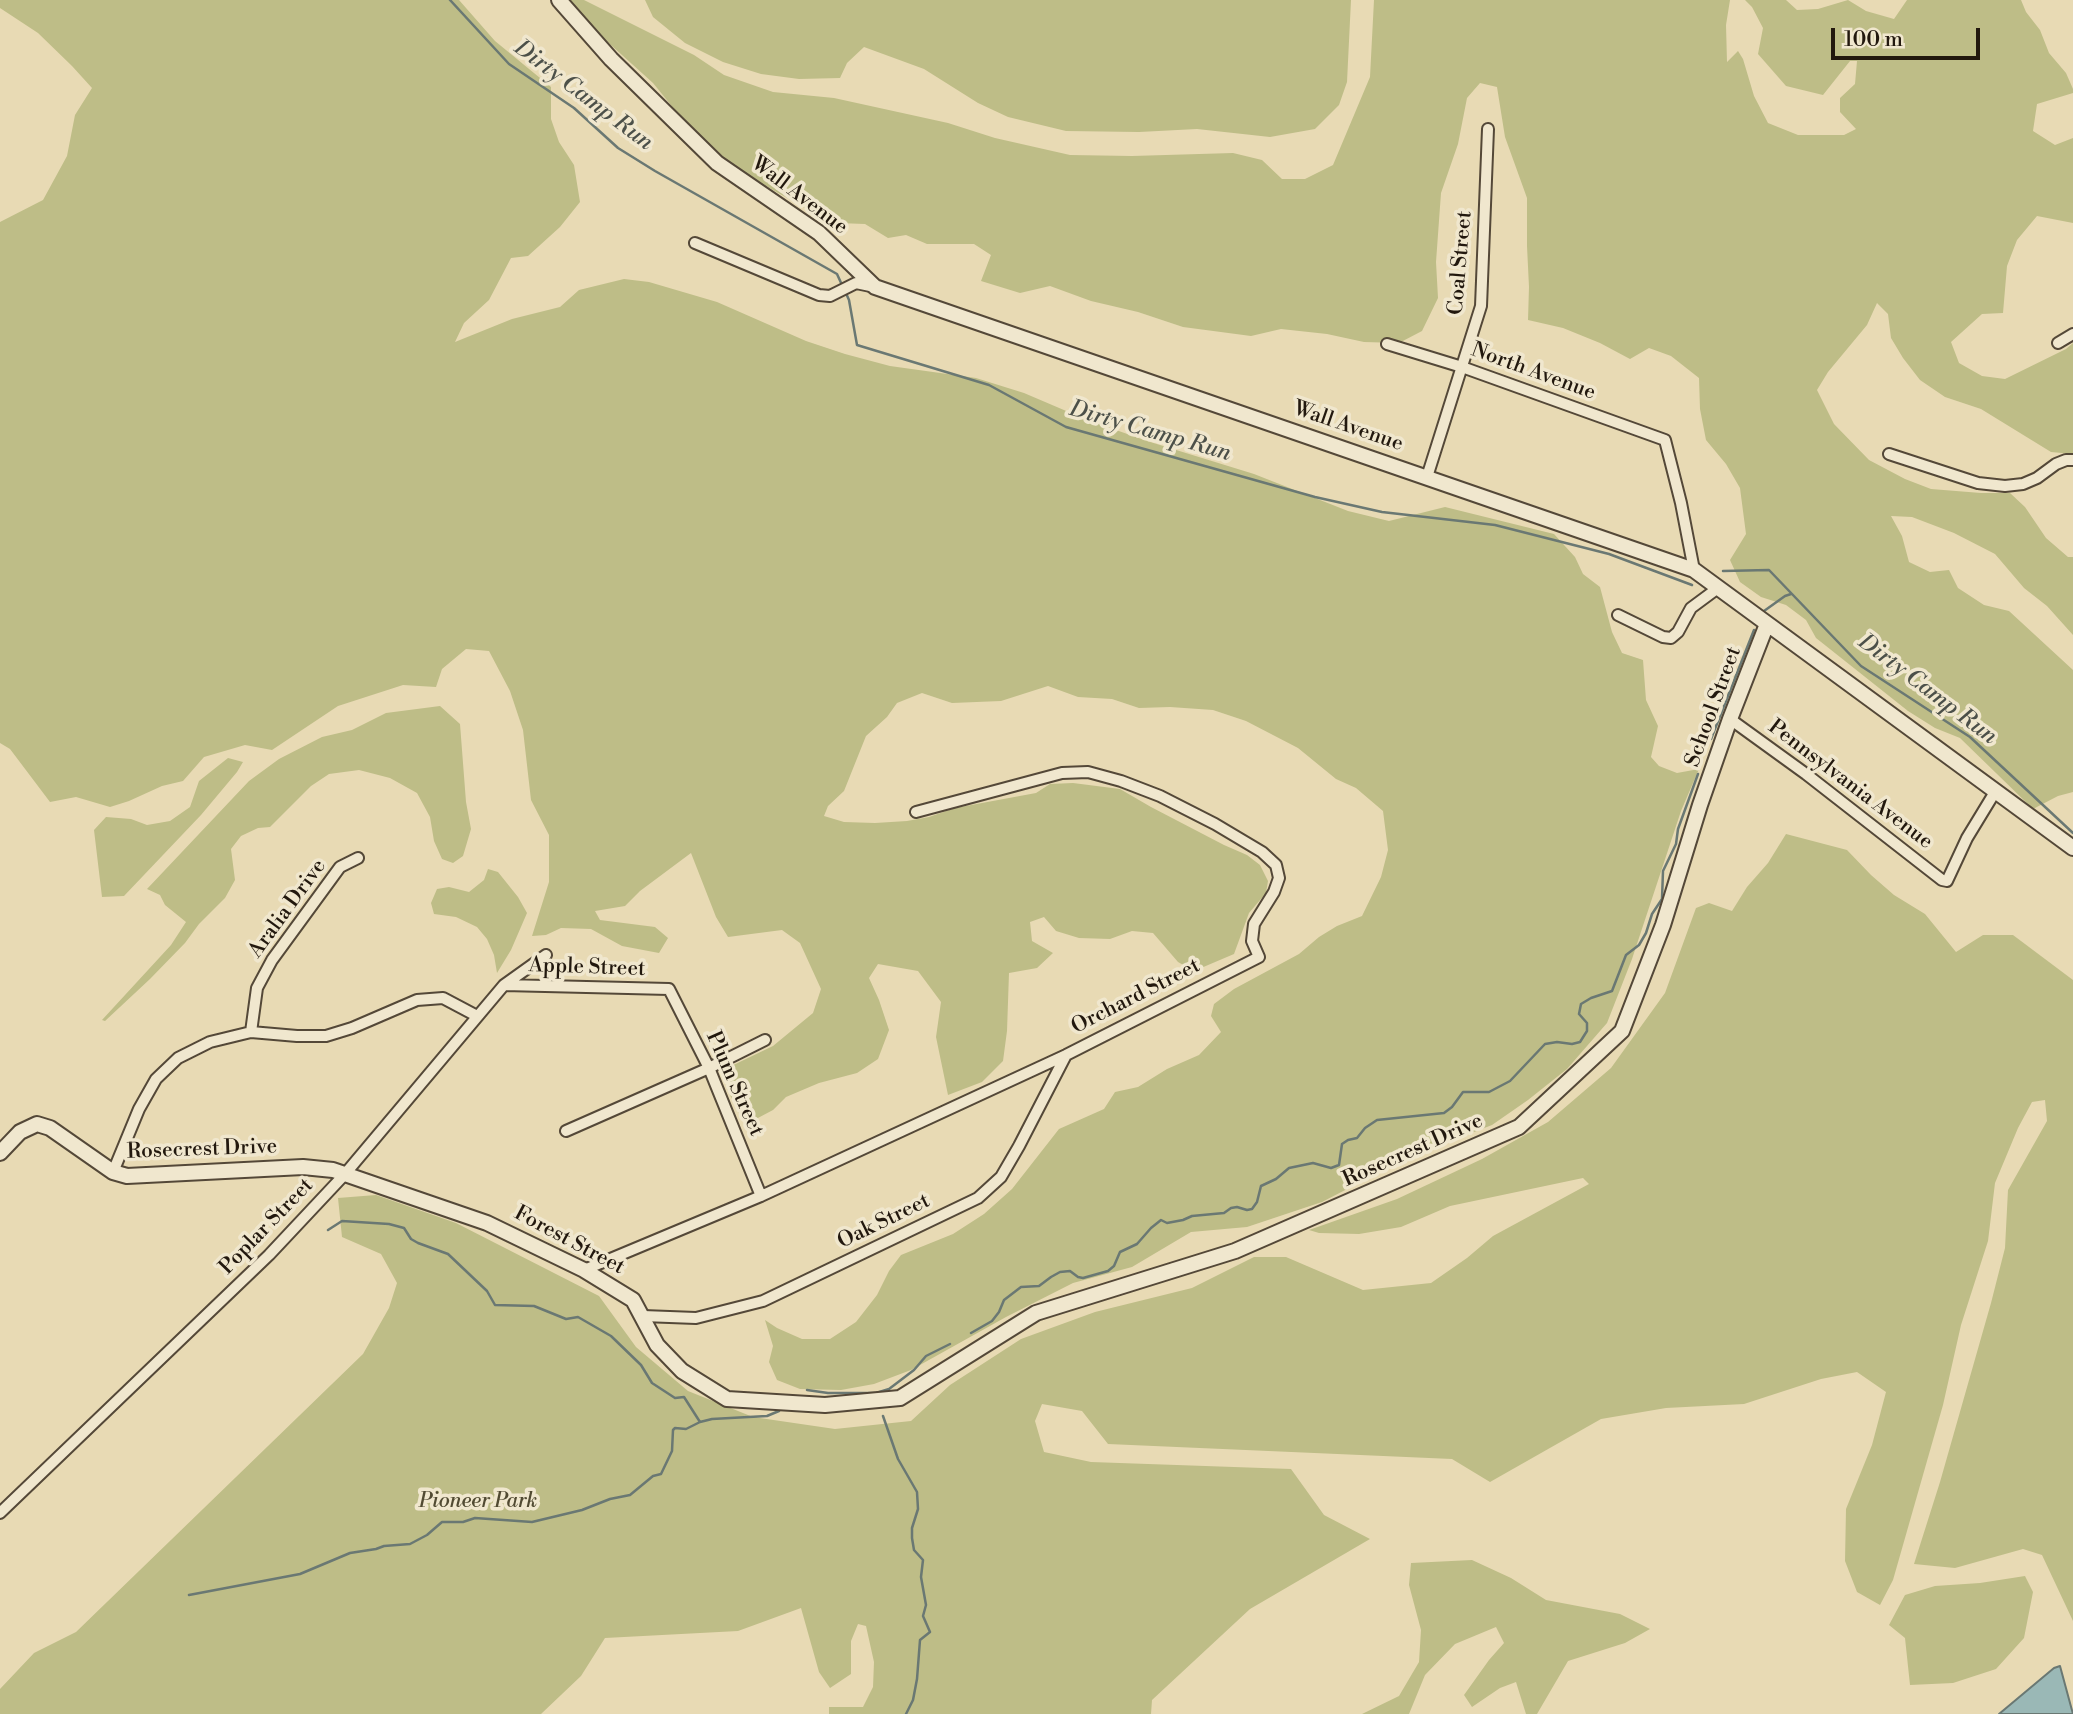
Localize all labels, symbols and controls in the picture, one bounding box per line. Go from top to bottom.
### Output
scale bar [1835,14,1984,58]
text: 100 m [1844,27,1903,53]
water label: Dirty Camp Run [508,35,658,157]
street label: Wall Avenue [746,152,852,240]
street label: Coal Street [1444,210,1478,316]
street label: North Avenue [1467,338,1599,406]
water label: Dirty Camp Run [1066,396,1234,468]
street label: Wall Avenue [1290,396,1406,458]
water label: Dirty Camp Run [1852,629,2002,751]
street label: School Street [1681,643,1747,771]
street label: Pennsylvania Avenue [1763,715,1937,855]
street label: Aralia Drive [244,855,332,963]
street label: Apple Street [528,953,646,983]
street label: Orchard Street [1067,954,1205,1040]
street label: Plum Street [700,1028,768,1140]
street label: Rosecrest Drive [1339,1109,1487,1193]
street label: Rosecrest Drive [126,1135,278,1165]
street label: Poplar Street [215,1174,319,1280]
street label: Oak Street [834,1189,934,1255]
street label: Forest Street [509,1201,629,1281]
park label: Pioneer Park [419,1489,537,1515]

